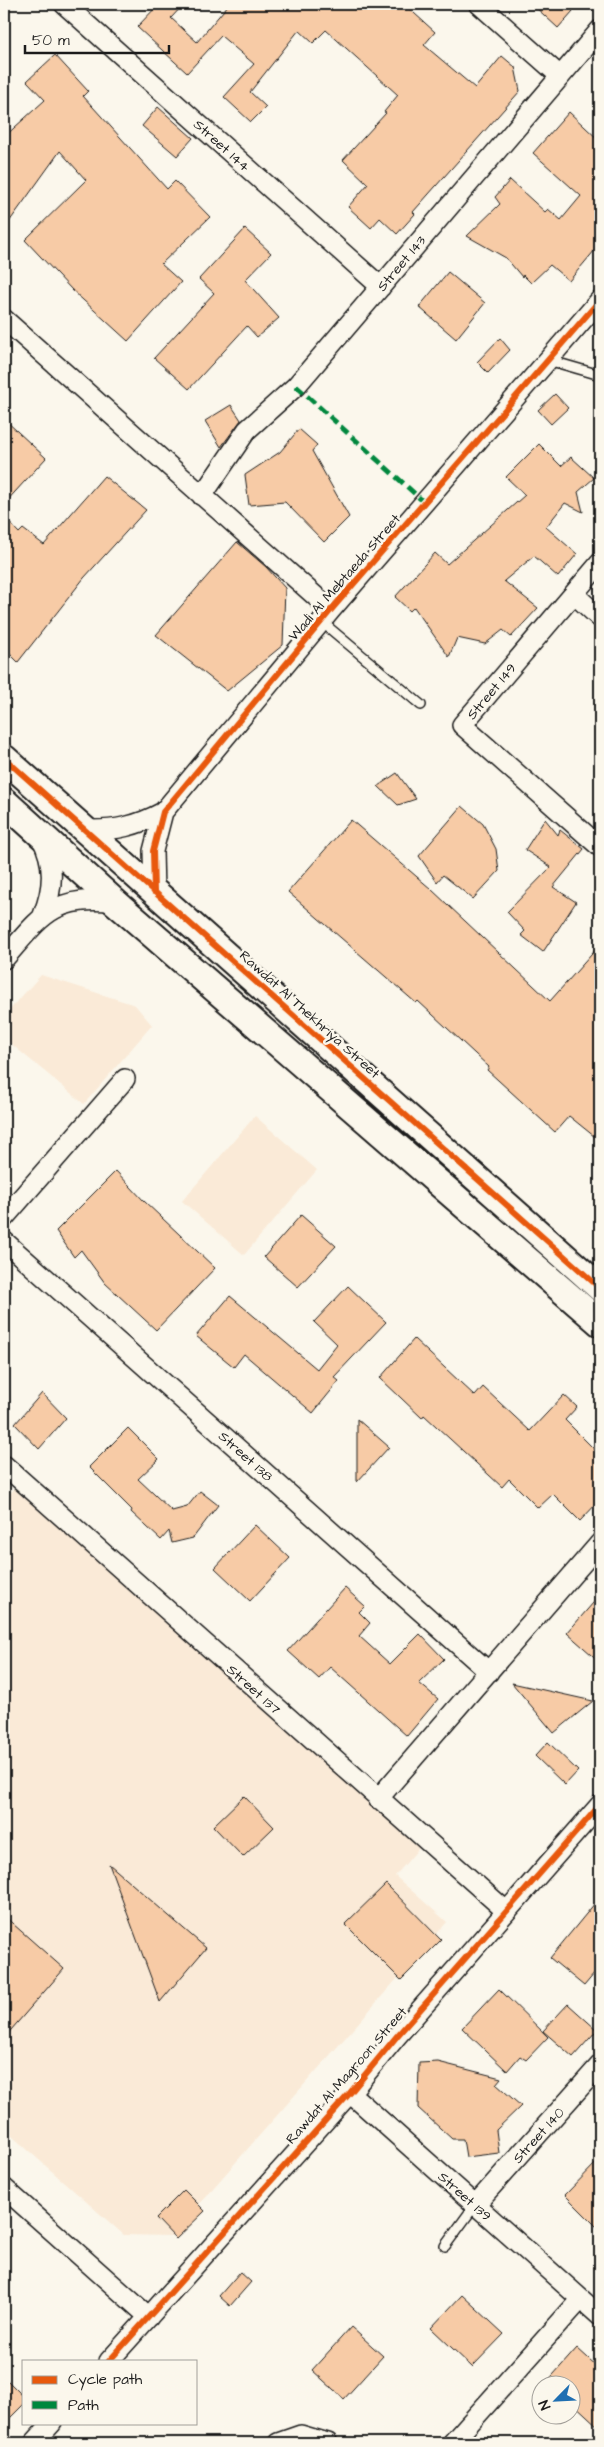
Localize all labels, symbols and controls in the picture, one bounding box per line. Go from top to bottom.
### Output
scale bar [25,22,169,54]
text: 50 m [32,30,70,51]
street label: Street 144 [189,115,254,177]
street label: Street 143 [372,231,431,296]
street label: Wadi Al Mebtaeda Street [284,510,406,646]
street label: Street 149 [462,659,521,724]
street label: Rawdat Al Thekhriya Street [235,946,384,1084]
street label: Street 138 [214,1427,277,1487]
street label: Street 137 [222,1660,285,1720]
street label: Rawdat Al Magroon Street [281,2002,412,2149]
street label: Street 140 [508,2103,569,2168]
street label: Street 139 [433,2167,495,2226]
legend [22,2360,198,2424]
text: Cycle path [68,2369,143,2391]
north arrow [532,2374,582,2424]
text: Path [68,2395,99,2416]
text: N [534,2397,556,2413]

